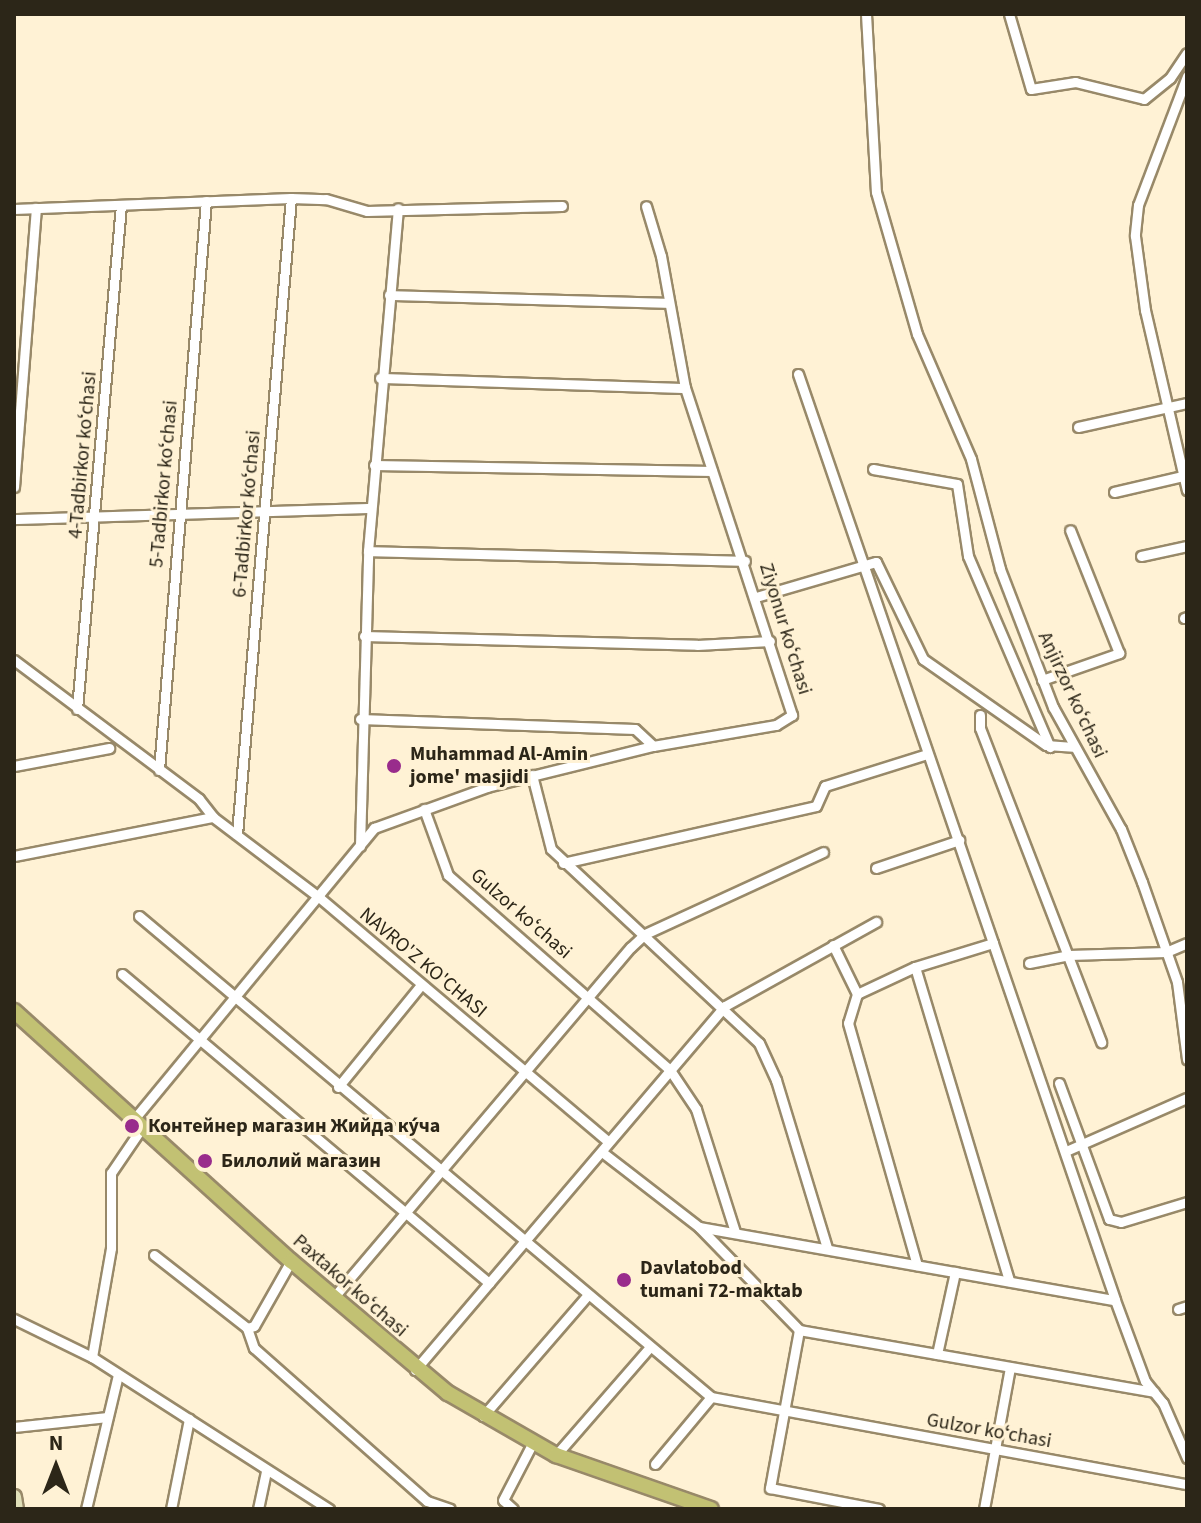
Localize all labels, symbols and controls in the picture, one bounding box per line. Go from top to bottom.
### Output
street label: 4-Tadbirkor koʻchasi [64,370,102,540]
street label: 5-Tadbirkor koʻchasi [145,399,183,569]
street label: 6-Tadbirkor koʻchasi [228,429,266,599]
street label: Ziyonur koʻchasi [754,560,816,698]
street label: Anjirzor koʻchasi [1032,628,1112,762]
place label: Muhammad Al-Amin jome' masjidi [410,742,588,789]
marker: Muhammad Al-Amin jome' masjidi [385,757,403,775]
street label: Gulzor koʻchasi [465,863,577,965]
street label: NAVRO'Z KO'CHASI [354,903,492,1023]
place label: Контейнер магазин Жийда ку́ча [148,1114,440,1138]
marker: Контейнер магазин Жийда ку́ча [123,1117,141,1135]
place label: Билолий магазин [221,1149,381,1173]
marker: Билолий магазин [196,1152,214,1170]
street label: Paxtakor koʻchasi [288,1229,412,1343]
place label: Davlatobod tumani 72-maktab [640,1256,803,1303]
marker: Davlatobod tumani 72-maktab [615,1271,633,1289]
street label: Gulzor koʻchasi [925,1408,1053,1454]
north arrow [16,1427,96,1507]
text: N [49,1427,63,1459]

